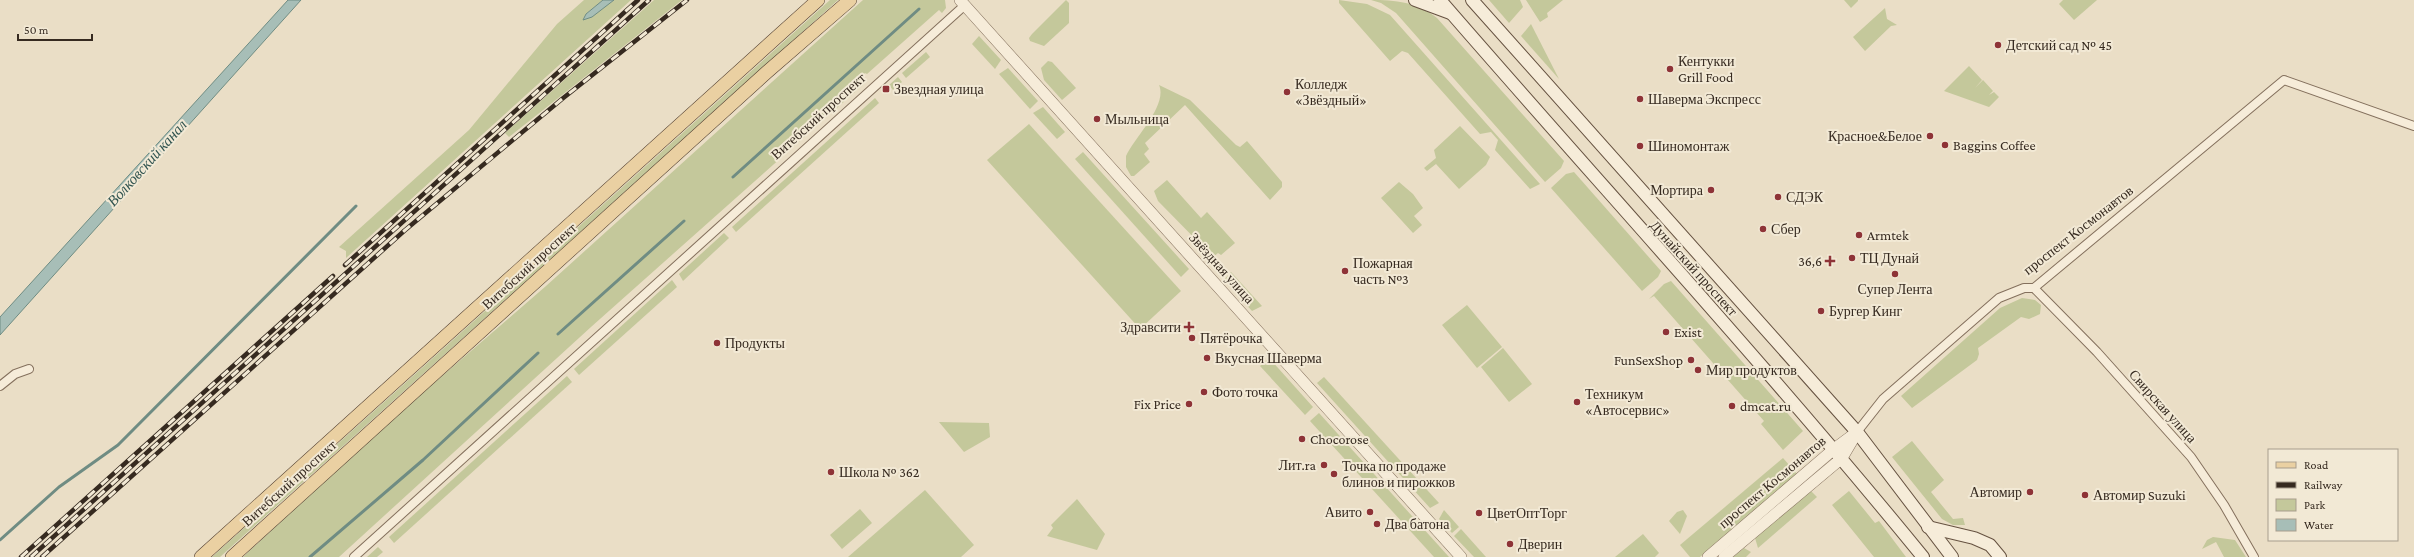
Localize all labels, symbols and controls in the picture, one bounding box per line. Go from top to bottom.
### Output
scale bar [18,16,92,42]
text: 50 m [24,23,49,37]
place label: Детский сад № 45 [2006,37,2112,53]
marker: Детский сад № 45 [1993,40,2003,50]
place label: Кентукки Grill Food [1678,53,1735,85]
marker: Кентукки Grill Food [1665,64,1675,74]
street label: Витебский проспект [768,69,868,163]
place label: Колледж «Звёздный» [1295,76,1367,108]
place label: Звездная улица [894,81,984,97]
marker: Звездная улица [881,84,891,94]
marker: Колледж «Звёздный» [1282,87,1292,97]
place label: Шаверма Экспресс [1648,91,1761,107]
marker: Шаверма Экспресс [1635,94,1645,104]
place label: Мыльница [1105,111,1170,127]
marker: Мыльница [1092,114,1102,124]
water label: Волковский канал [104,116,190,209]
place label: Красное&Белое [1828,128,1922,144]
marker: Красное&Белое [1925,131,1935,141]
place label: Baggins Coffee [1953,137,2036,153]
place label: Шиномонтаж [1648,138,1730,154]
marker: Baggins Coffee [1940,140,1950,150]
marker: Шиномонтаж [1635,141,1645,151]
place label: Мортира [1650,182,1704,198]
street label: проспект Космонавтов [2020,182,2136,278]
marker: Мортира [1706,185,1716,195]
place label: СДЭК [1786,189,1824,205]
marker: СДЭК [1773,192,1783,202]
street label: Дунайский проспект [1647,217,1741,319]
street label: Витебский проспект [479,219,579,313]
place label: Сбер [1771,221,1801,237]
marker: Сбер [1758,224,1768,234]
place label: Armtek [1867,227,1909,243]
street label: Звёздная улица [1186,229,1258,307]
marker: Armtek [1854,230,1864,240]
place label: ТЦ Дунай [1860,250,1920,266]
place label: 36,6 [1798,253,1822,269]
marker: ТЦ Дунай [1847,253,1857,263]
place label: Пожарная часть №3 [1353,255,1413,287]
marker: 36,6 [1825,256,1835,266]
marker: Пожарная часть №3 [1340,266,1350,276]
marker: Супер Лента [1890,269,1900,279]
place label: Супер Лента [1858,281,1933,297]
place label: Бургер Кинг [1829,303,1902,319]
marker: Бургер Кинг [1816,306,1826,316]
place label: Здравсити [1120,319,1181,335]
marker: Здравсити [1184,322,1194,332]
place label: Exist [1674,324,1702,340]
marker: Exist [1661,327,1671,337]
place label: Пятёрочка [1200,330,1263,346]
marker: Пятёрочка [1187,333,1197,343]
place label: Продукты [725,335,786,351]
marker: Продукты [712,338,722,348]
place label: Вкусная Шаверма [1215,350,1323,366]
place label: FunSexShop [1614,352,1683,368]
marker: Вкусная Шаверма [1202,353,1212,363]
marker: FunSexShop [1686,355,1696,365]
place label: Мир продуктов [1706,362,1797,378]
marker: Мир продуктов [1693,365,1703,375]
street label: Свирская улица [2126,366,2201,447]
place label: Фото точка [1212,384,1279,400]
place label: Техникум «Автосервис» [1585,386,1670,418]
marker: Фото точка [1199,387,1209,397]
place label: Fix Price [1134,396,1181,412]
marker: Техникум «Автосервис» [1572,397,1582,407]
place label: dmcat.ru [1740,398,1792,414]
marker: Fix Price [1184,399,1194,409]
marker: dmcat.ru [1727,401,1737,411]
place label: Chocorose [1310,431,1369,447]
street label: проспект Космонавтов [1715,432,1829,531]
marker: Chocorose [1297,434,1307,444]
street label: Витебский проспект [239,436,339,530]
legend [2268,449,2398,541]
place label: Лит.ra [1279,457,1317,473]
place label: Точка по продаже блинов и пирожков [1342,458,1455,490]
text: Road [2304,458,2329,472]
marker: Лит.ra [1319,460,1329,470]
place label: Школа № 362 [839,464,920,480]
marker: Школа № 362 [826,467,836,477]
marker: Точка по продаже блинов и пирожков [1329,469,1339,479]
text: Railway [2304,478,2343,492]
place label: Автомир [1970,484,2022,500]
marker: Автомир [2025,487,2035,497]
place label: Автомир Suzuki [2093,487,2186,503]
marker: Автомир Suzuki [2080,490,2090,500]
text: Park [2304,498,2326,512]
place label: Авито [1325,504,1362,520]
place label: ЦветОптТорг [1487,505,1567,521]
marker: Авито [1365,507,1375,517]
marker: ЦветОптТорг [1474,508,1484,518]
place label: Два батона [1385,516,1450,532]
text: Water [2304,518,2334,532]
marker: Два батона [1372,519,1382,529]
place label: Дверин [1518,536,1563,552]
marker: Дверин [1505,539,1515,549]

